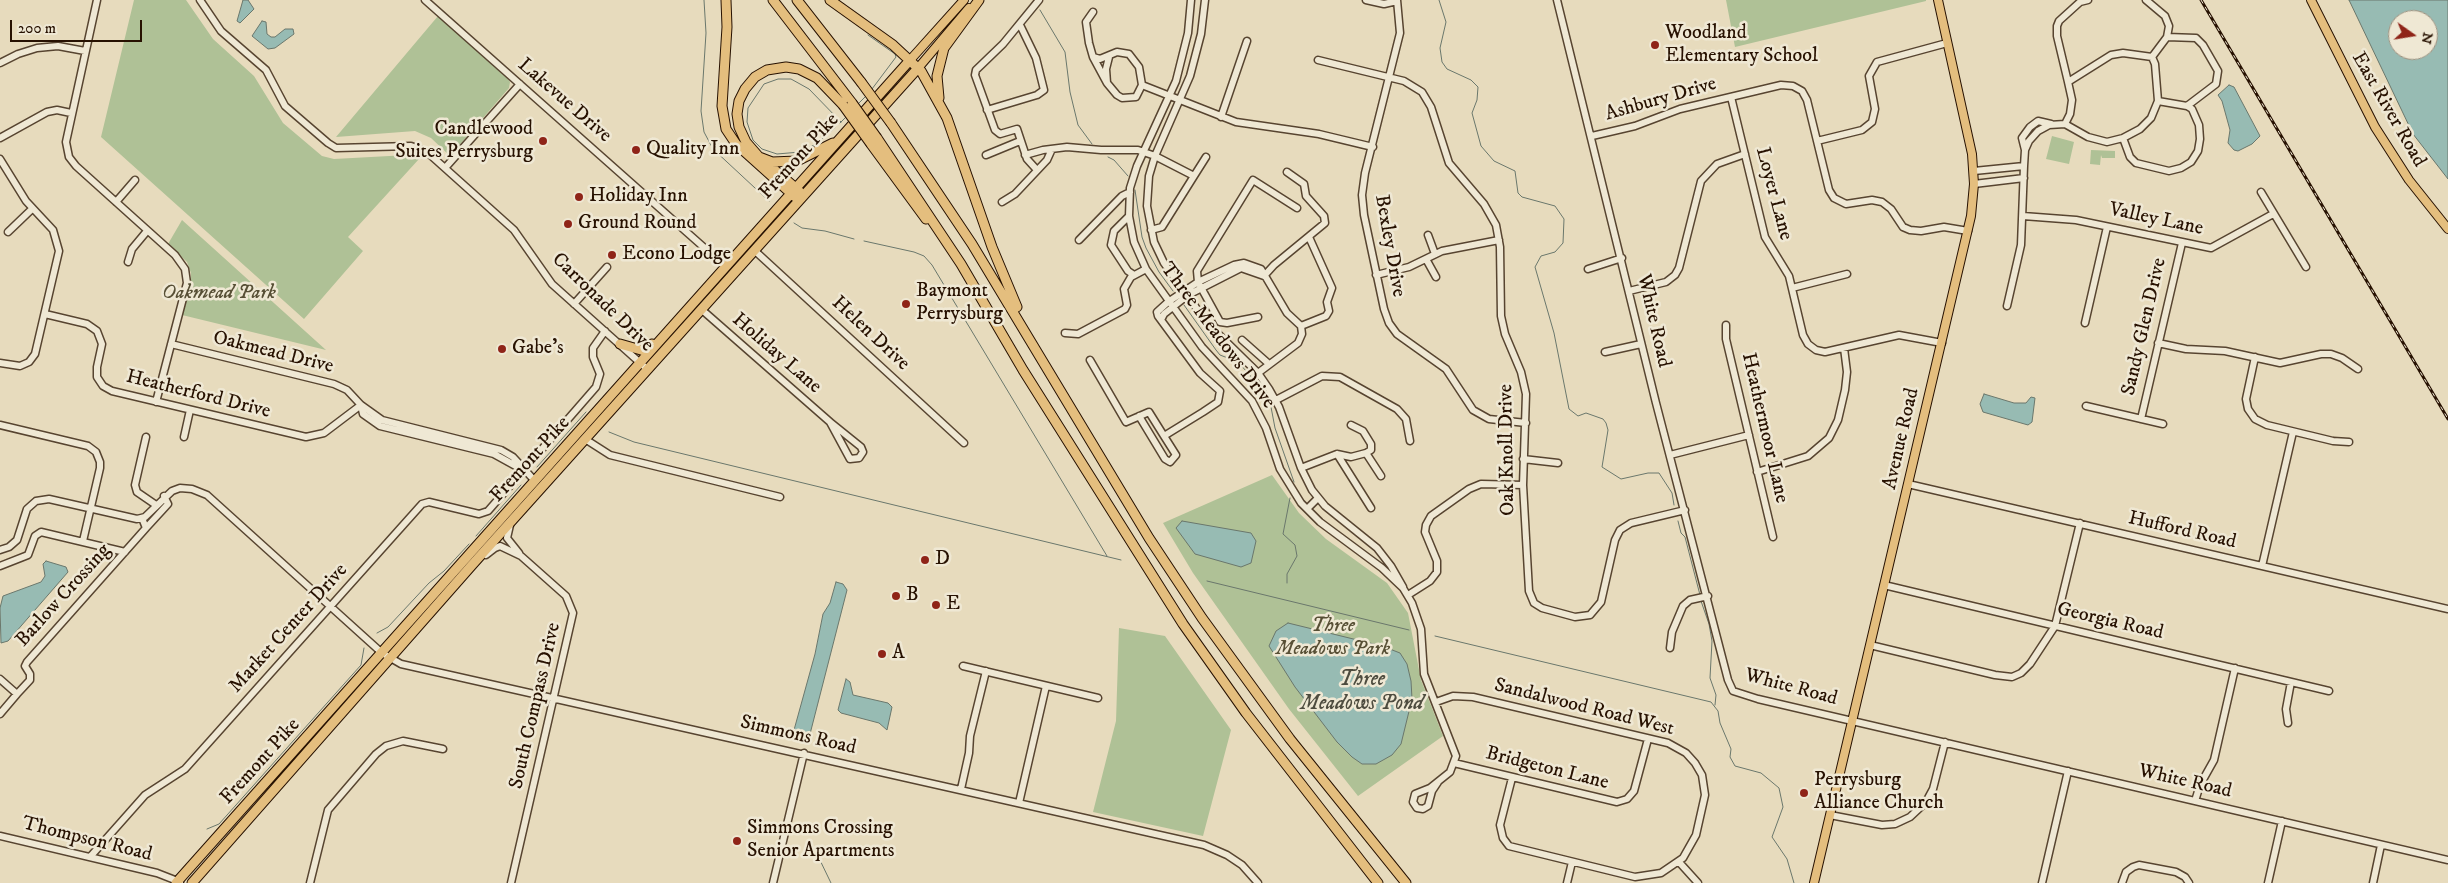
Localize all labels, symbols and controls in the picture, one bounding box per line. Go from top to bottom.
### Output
scale bar [12,10,145,42]
north arrow [2388,10,2438,60]
text: 200 m [18,19,56,38]
place label: Woodland Elementary School [1665,22,1818,69]
text: N [2417,31,2437,46]
marker: Woodland Elementary School [1649,39,1661,51]
street label: East River Road [2345,48,2431,172]
street label: Lakevue Drive [512,54,616,148]
street label: Ashbury Drive [1603,73,1719,127]
street label: Fremont Pike [755,109,845,205]
place label: Candlewood Suites Perrysburg [395,118,533,165]
marker: Candlewood Suites Perrysburg [537,135,549,147]
place label: Quality Inn [646,138,739,162]
marker: Quality Inn [630,144,642,156]
street label: Loyer Lane [1749,145,1797,243]
place label: Holiday Inn [589,185,688,209]
marker: Holiday Inn [573,191,585,203]
street label: Bexley Drive [1368,193,1410,299]
street label: Valley Lane [2107,198,2205,242]
place label: Ground Round [578,212,696,236]
marker: Ground Round [562,218,574,230]
place label: Econo Lodge [622,243,731,267]
street label: Carronade Drive [546,248,658,358]
marker: Econo Lodge [606,249,618,261]
street label: Sandy Glen Drive [2118,256,2172,398]
street label: Three Meadows Drive [1154,258,1280,414]
street label: White Road [1631,272,1675,370]
place label: Baymont Perrysburg [916,280,1003,327]
park label: Oakmead Park [162,282,276,306]
street label: Helen Drive [826,292,914,376]
marker: Baymont Perrysburg [900,298,912,310]
street label: Holiday Lane [726,309,826,399]
street label: Oakmead Drive [210,326,336,380]
place label: Gabe's [512,337,564,361]
marker: Gabe's [496,343,508,355]
street label: Heathermoor Lane [1735,351,1793,505]
street label: Heatherford Drive [123,365,273,425]
street label: Oak Knoll Drive [1495,384,1521,516]
street label: Avenue Road [1879,386,1925,492]
street label: Fremont Pike [486,412,576,508]
street label: Hufford Road [2126,507,2238,555]
street label: Barlow Crossing [12,540,116,652]
place label: D [935,548,950,572]
marker: D [919,554,931,566]
street label: Market Center Drive [225,559,353,699]
place label: B [906,584,919,608]
marker: B [890,590,902,602]
place label: E [946,593,960,617]
street label: Georgia Road [2054,598,2166,646]
marker: E [930,599,942,611]
park label: Three Meadows Park [1276,615,1390,662]
street label: South Compass Drive [505,621,567,791]
place label: A [892,642,905,666]
marker: A [876,648,888,660]
street label: White Road [1742,664,1840,712]
water label: Three Meadows Pond [1301,668,1423,718]
street label: Sandalwood Road West [1492,674,1676,742]
street label: Simmons Road [738,711,858,761]
street label: Fremont Pike [216,714,306,810]
street label: Bridgeton Lane [1483,742,1611,796]
street label: White Road [2136,760,2234,804]
place label: Perrysburg Alliance Church [1814,769,1944,816]
marker: Perrysburg Alliance Church [1798,787,1810,799]
street label: Thompson Road [20,812,154,868]
place label: Simmons Crossing Senior Apartments [747,817,895,864]
marker: Simmons Crossing Senior Apartments [731,835,743,847]

